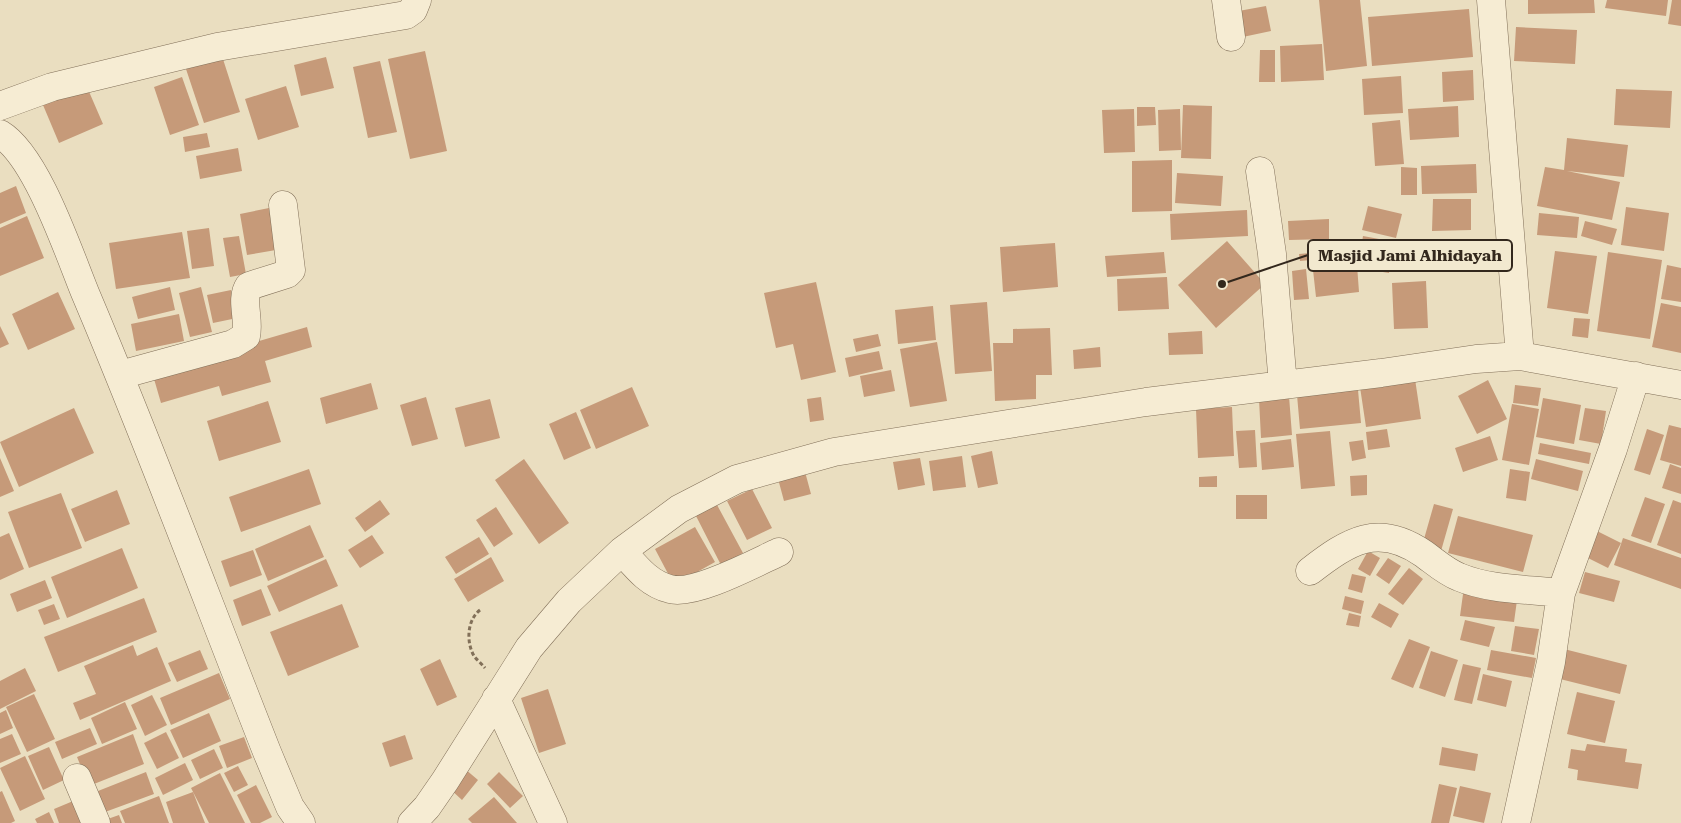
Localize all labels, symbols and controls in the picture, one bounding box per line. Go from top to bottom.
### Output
callout: Masjid Jami Alhidayah [1308,240,1512,271]
text: Masjid Jami Alhidayah [1318,246,1502,265]

